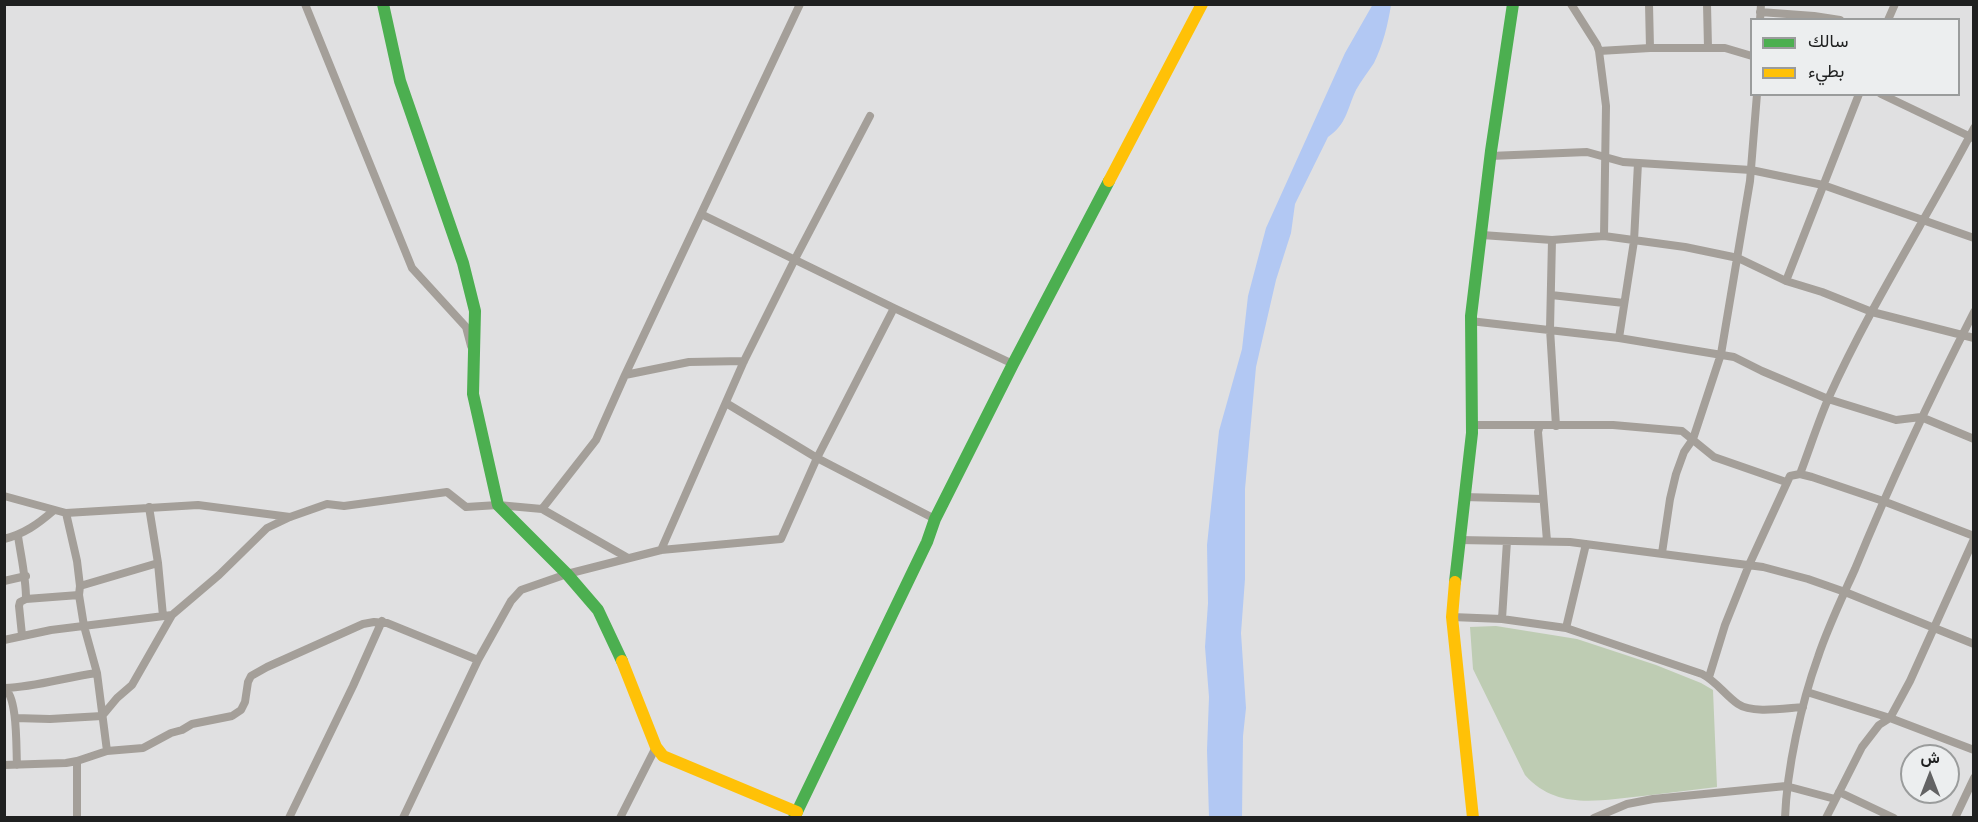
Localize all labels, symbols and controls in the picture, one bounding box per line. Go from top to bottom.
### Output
legend [1750,18,1960,96]
text: سالك [1808,33,1848,51]
text: بطيء [1808,63,1844,81]
north arrow [1900,744,1960,804]
text: ش [1920,750,1940,766]

